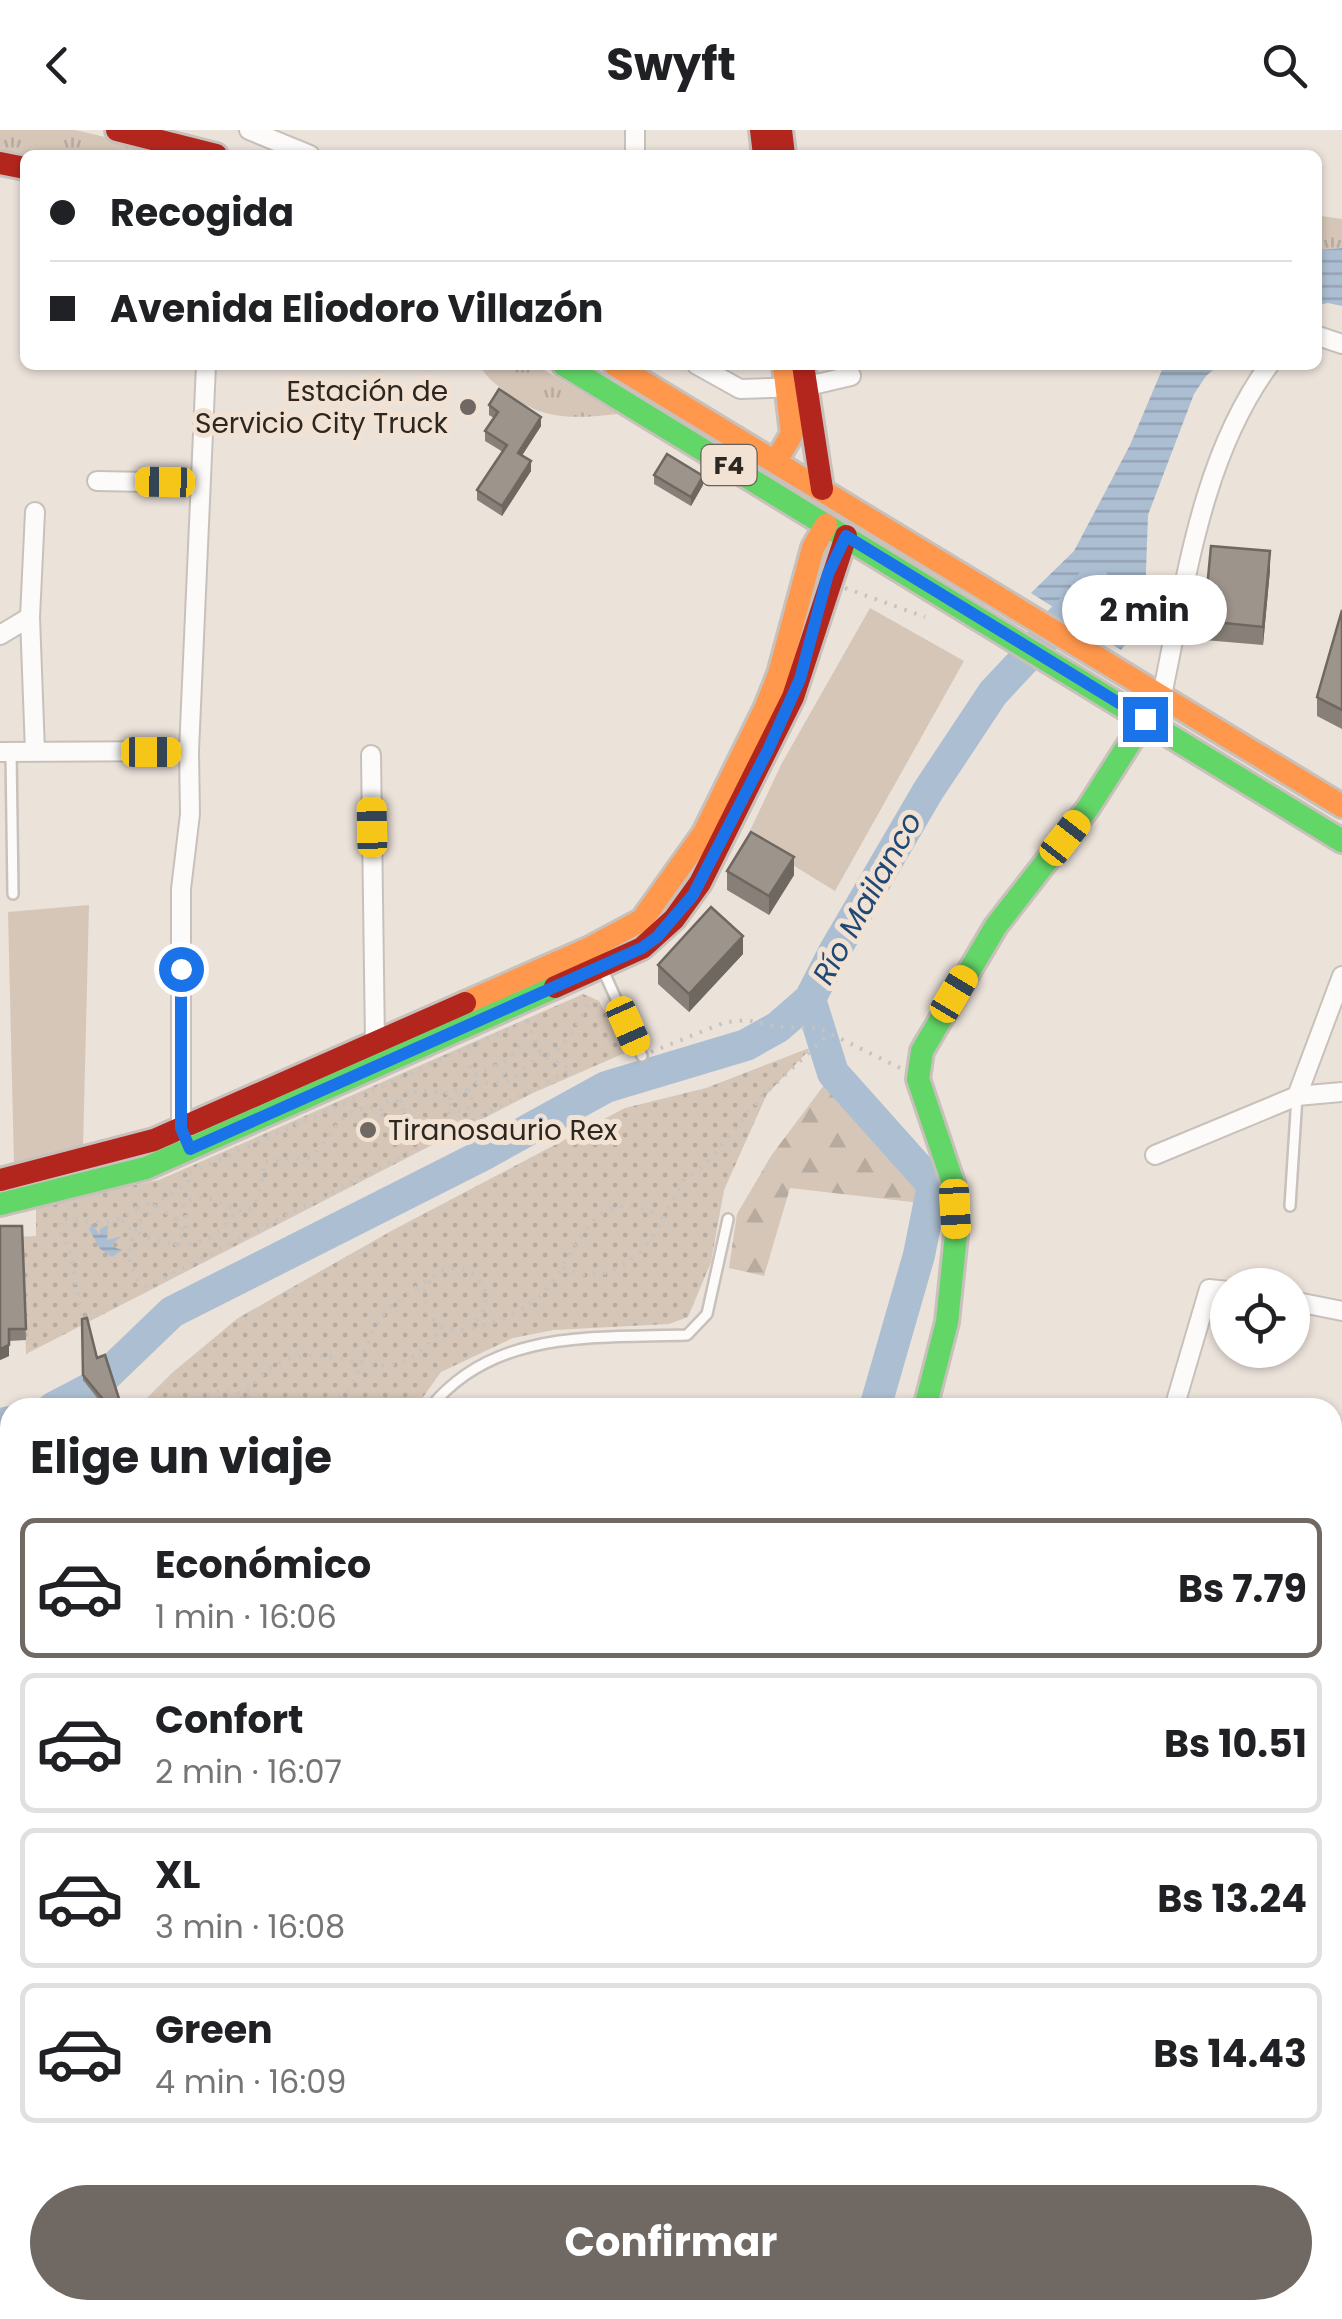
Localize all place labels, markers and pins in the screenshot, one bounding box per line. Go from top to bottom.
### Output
place label: Estación de Servicio City Truck [195,372,449,443]
marker: Estación de Servicio City Truck [457,396,479,418]
place label: Tiranosaurio Rex [388,1111,618,1150]
marker: Tiranosaurio Rex [357,1119,379,1141]

